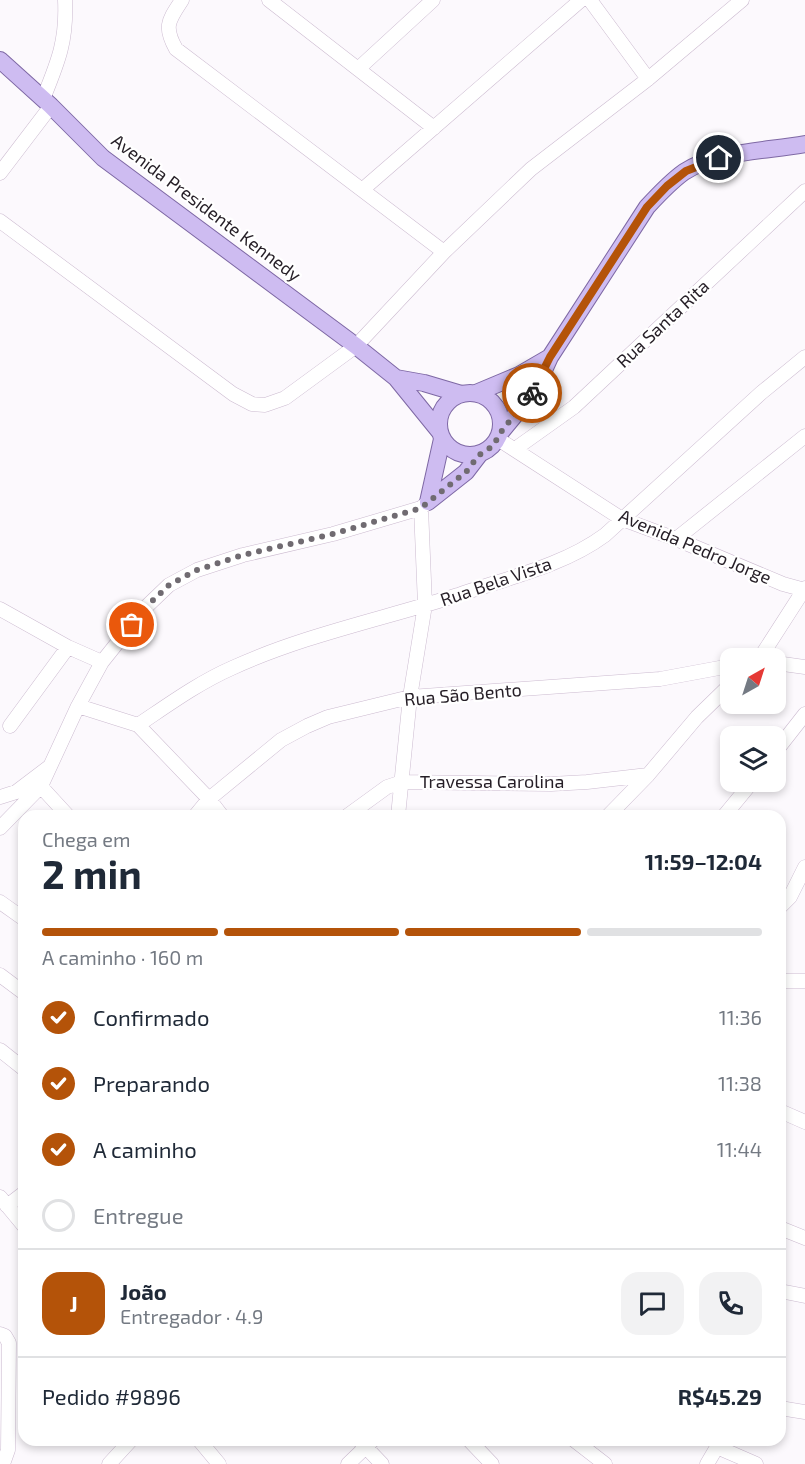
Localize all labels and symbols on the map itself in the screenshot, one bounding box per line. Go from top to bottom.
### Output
street label: Avenida Presidente Kennedy [108,129,306,286]
pin [693,132,744,183]
street label: Rua Santa Rita [611,275,713,372]
courier [502,363,562,423]
street label: Avenida Pedro Jorge [616,504,775,588]
street label: Rua Bela Vista [437,552,554,610]
pin [106,599,157,650]
north arrow [720,648,786,714]
street label: Rua São Bento [403,678,523,710]
street label: Travessa Carolina [420,770,564,792]

